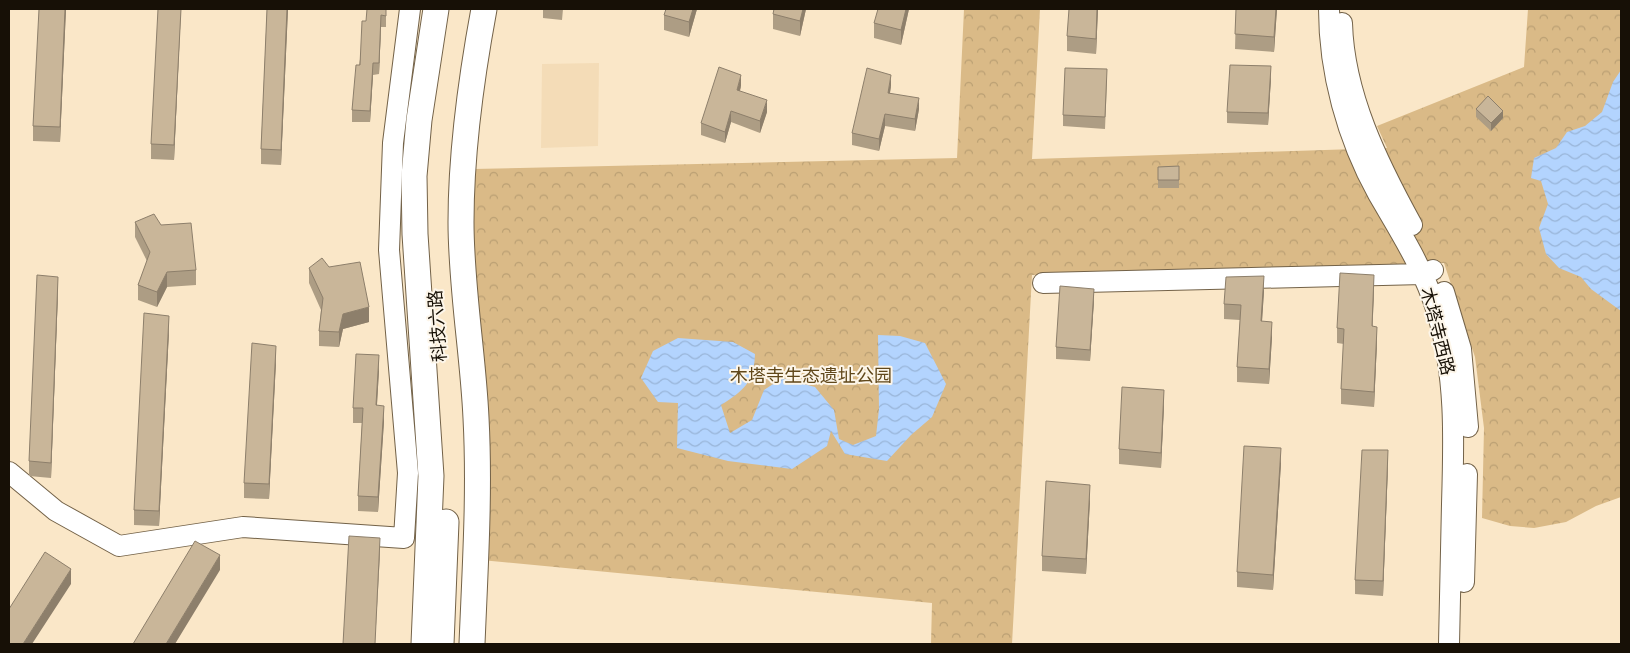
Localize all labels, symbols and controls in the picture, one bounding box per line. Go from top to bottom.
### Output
street label: 木塔寺西路 [1417,285,1459,377]
street label: 科技六路 [424,289,450,363]
park label: 木塔寺生态遗址公园 [730,365,892,386]

